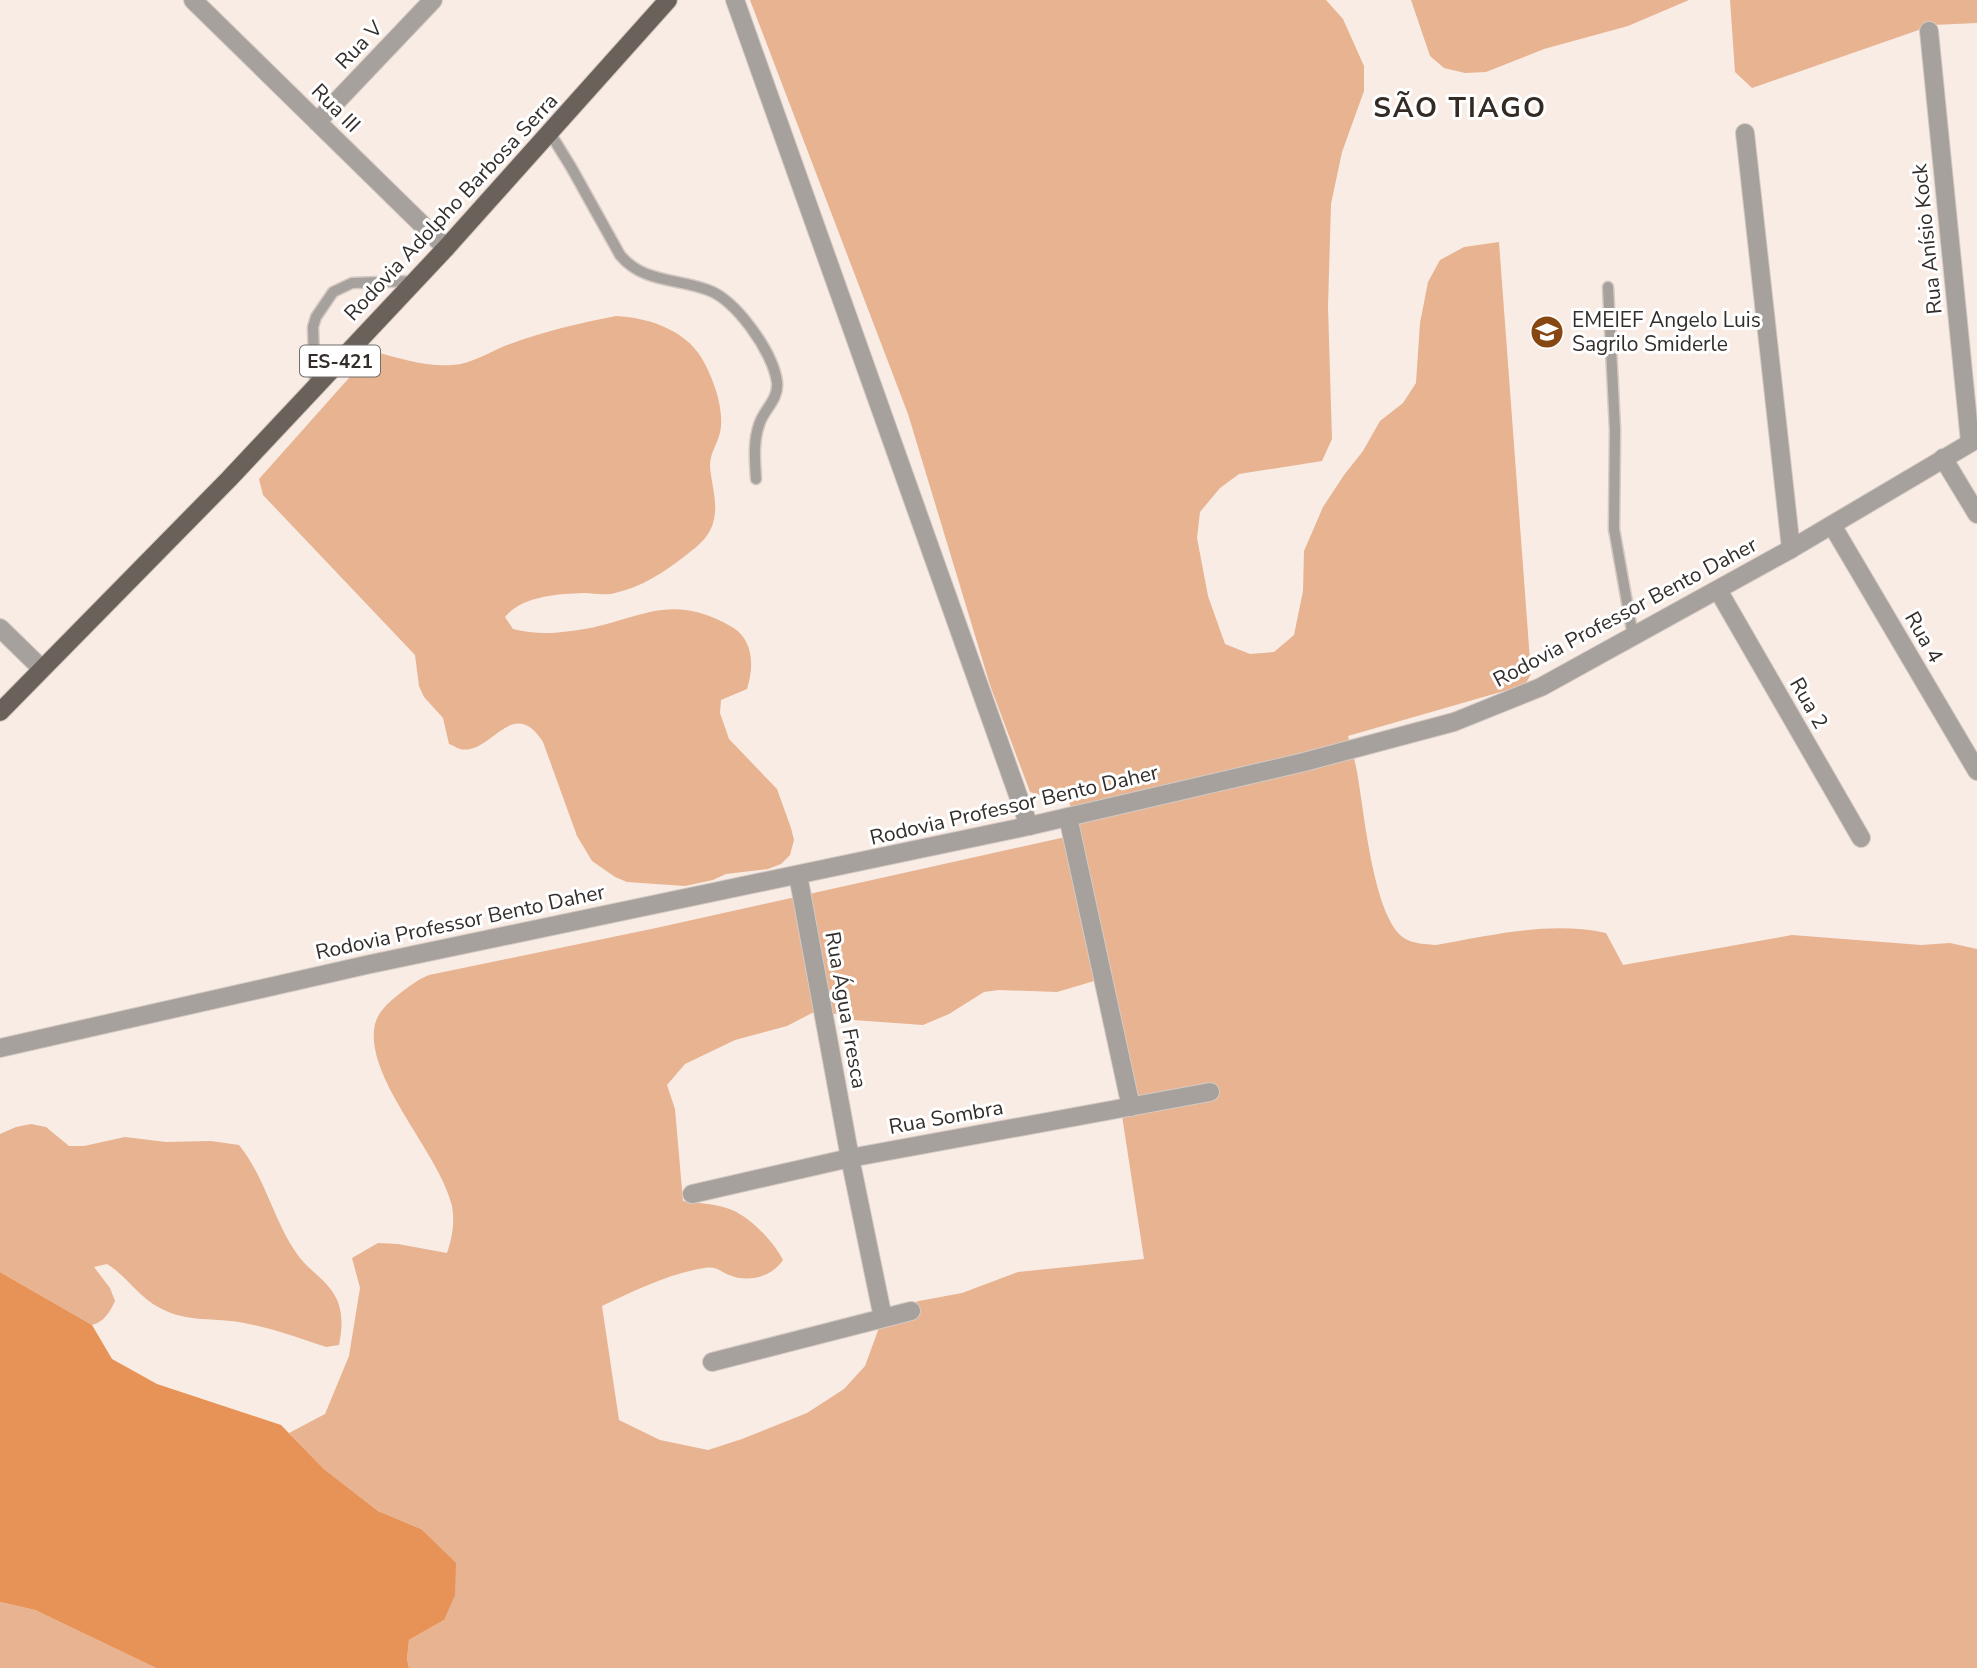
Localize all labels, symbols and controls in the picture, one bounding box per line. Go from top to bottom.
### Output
street label: Rua V [329,14,389,75]
street label: Rua III [305,77,367,139]
street label: Rodovia Adolpho Barbosa Serra [338,87,564,327]
district label: SÃO TIAGO [1373,89,1547,127]
street label: Rua Anísio Kock [1905,162,1949,316]
place label: EMEIEF Angelo Luis Sagrilo Smiderle [1572,306,1761,358]
school or university icon: EMEIEF Angelo Luis Sagrilo Smiderle [1528,313,1566,351]
road number: ES-421 [300,346,380,376]
street label: Rodovia Professor Bento Daher [1488,530,1762,694]
street label: Rua 4 [1898,606,1950,668]
street label: Rua 2 [1783,672,1835,734]
street label: Rodovia Professor Bento Daher [867,758,1161,852]
street label: Rodovia Professor Bento Daher [313,878,608,966]
street label: Rua Água Fresca [818,929,874,1091]
street label: Rua Sombra [887,1093,1005,1141]

